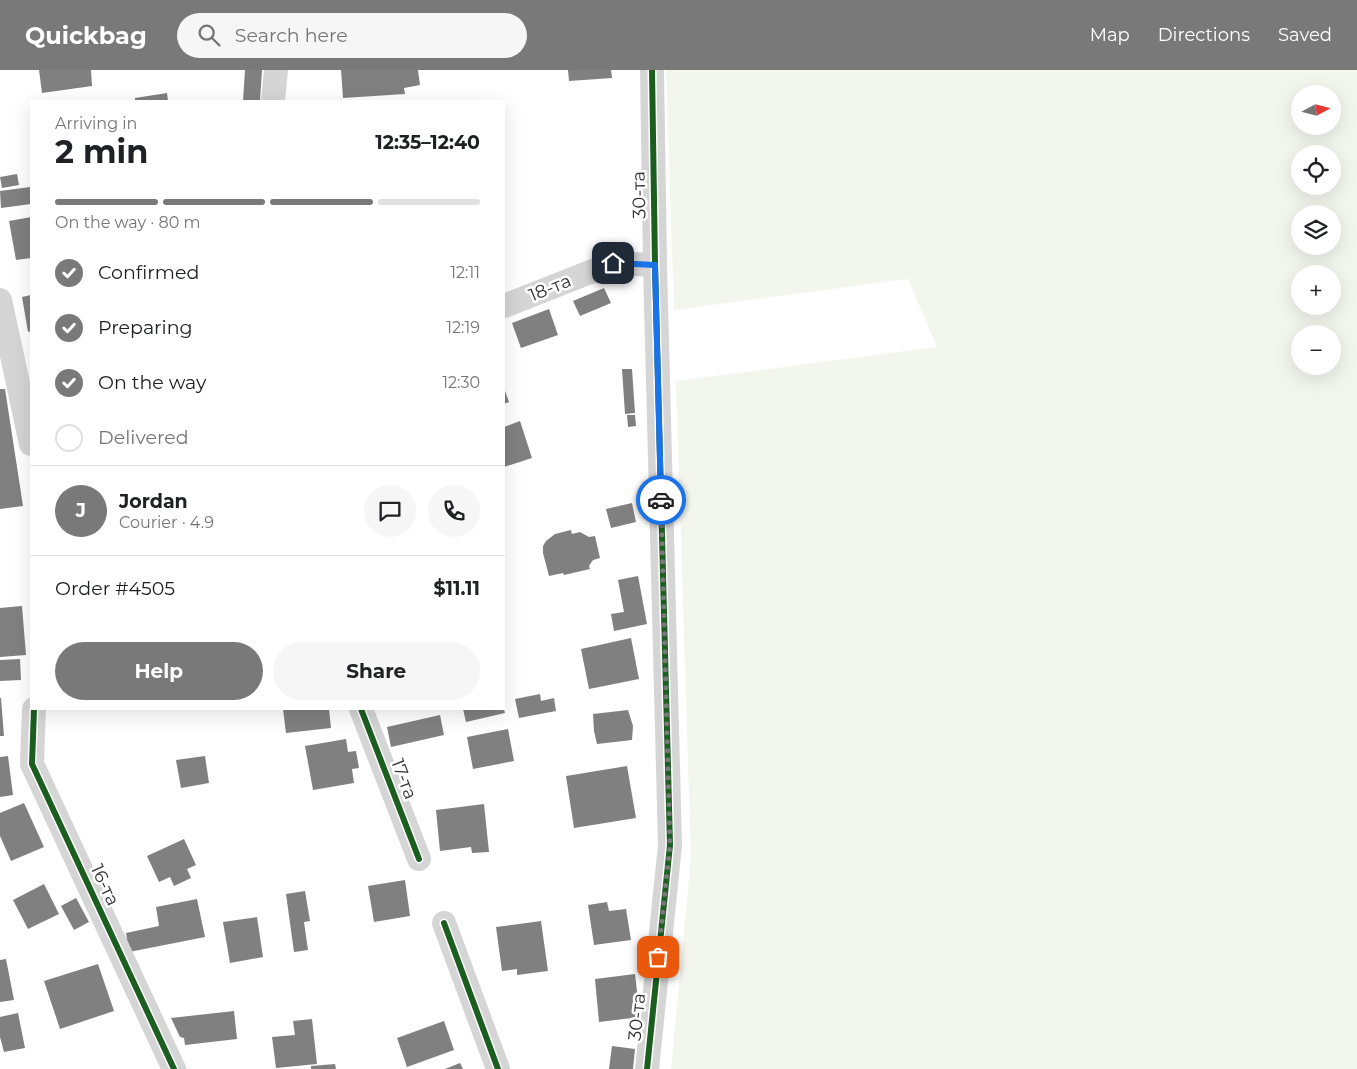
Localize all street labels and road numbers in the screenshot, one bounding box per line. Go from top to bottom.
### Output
street label: 30-та [628,171,650,219]
street label: 18-та [526,270,574,306]
street label: 17-та [386,756,422,802]
street label: 16-та [86,861,124,909]
street label: 30-та [624,992,650,1042]

